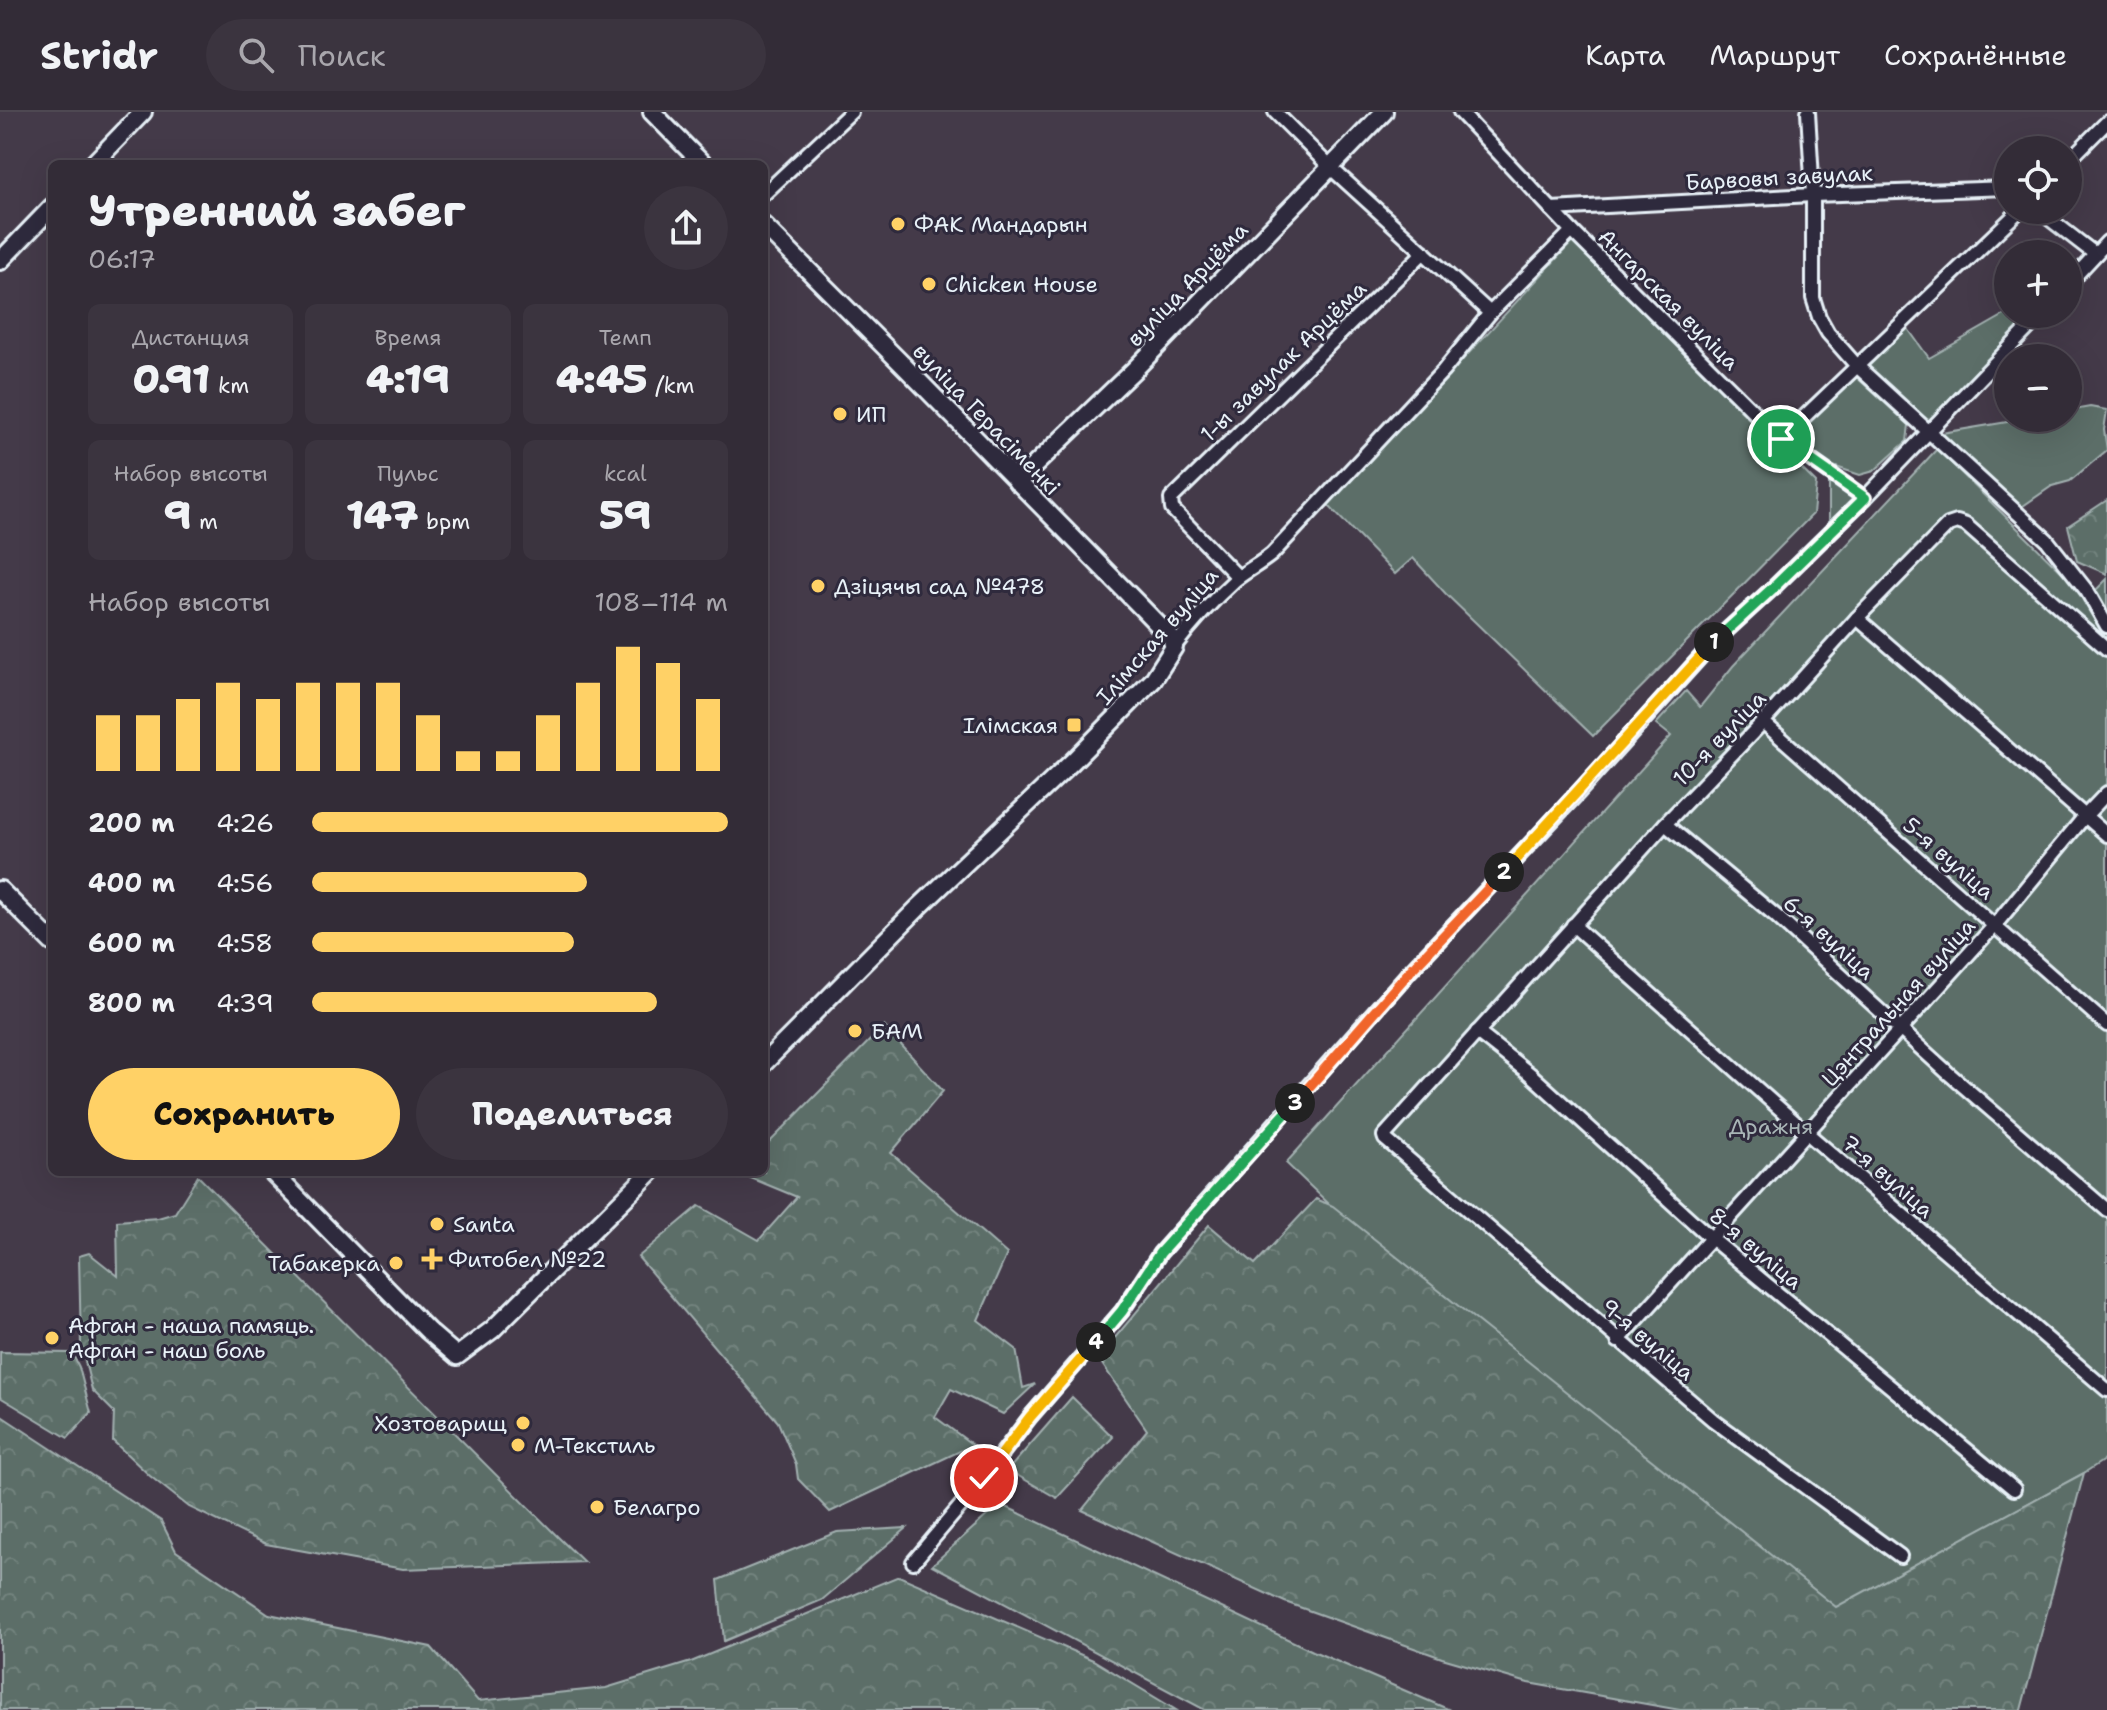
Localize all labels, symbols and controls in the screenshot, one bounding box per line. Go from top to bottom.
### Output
search box [206,19,766,91]
text: Stridr [40,30,158,81]
icon: search [234,33,278,77]
text: Поиск [298,35,386,76]
text: Карта [1585,36,1665,74]
text: Маршрут [1709,36,1840,74]
text: Сохранённые [1884,36,2067,74]
map controls [1994,136,2082,432]
button: locate [1994,136,2082,224]
street label: Барвовы завулак [1685,158,1874,197]
text: Утренний забег [88,181,466,240]
button: share [644,186,728,270]
place label: ФАК Мандарын [914,210,1088,239]
marker: ФАК Мандарын [889,215,907,233]
street label: вуліца Арцёма [1121,216,1254,353]
street label: Ангарская вуліца [1592,222,1746,376]
button: + [1994,240,2082,328]
text: 06:17 [88,241,156,276]
place label: Chicken House [945,270,1098,299]
street label: 1-ы завулак Арцёма [1194,274,1373,448]
marker: Chicken House [920,275,938,293]
text: Дистанция [132,323,250,352]
text: Время [374,323,442,352]
text: Темп [599,323,652,352]
street label: вуліца Герасіменкі [906,337,1067,502]
button: − [1994,344,2082,432]
text: 0.91 [132,352,210,406]
text: 4:19 [366,352,450,406]
text: 4:45 [556,352,648,406]
text: km [210,371,249,400]
text: /km [648,371,695,400]
place label: ИП [856,400,886,429]
marker: ИП [831,405,849,423]
pin [1747,405,1815,473]
icon: arrive [1759,417,1803,461]
text: Набор высоты [113,459,268,488]
text: Пульс [377,459,439,488]
text: kcal [604,459,647,488]
text: 9 [163,488,191,542]
text: 147 [346,488,419,542]
text: 59 [599,488,652,542]
text: m [191,507,218,536]
text: bpm [419,507,470,536]
street label: Ілімская вуліца [1090,562,1225,711]
place label: Дзіцячы сад №478 [834,572,1045,601]
marker: Дзіцячы сад №478 [809,577,827,595]
text: Набор высоты [88,584,270,619]
text: 108–114 m [594,584,728,619]
pin: 1 [1694,622,1734,662]
text: 1 [1709,627,1719,656]
street label: 10-я вуліца [1667,684,1772,792]
place label: Ілімская [963,711,1058,740]
marker: Ілімская [1065,716,1083,734]
text: 200 m [88,805,175,840]
text: 4:26 [216,805,274,840]
street label: 5-я вуліца [1897,811,2001,906]
pin: 2 [1484,852,1524,892]
text: 2 [1496,857,1512,886]
text: 400 m [88,865,175,900]
text: 4:56 [216,865,273,900]
street label: 6-я вуліца [1777,889,1881,986]
street label: Цэнтральная вуліца [1815,912,1982,1093]
text: 600 m [88,925,175,960]
text: 4:58 [216,925,273,960]
text: 800 m [88,985,175,1020]
text: 4:39 [216,985,274,1020]
place label: БАМ [871,1017,923,1046]
marker: БАМ [846,1022,864,1040]
button: Сохранить [88,1068,400,1160]
button: Поделиться [416,1068,728,1160]
pin: 3 [1275,1083,1315,1123]
text: 3 [1287,1088,1303,1117]
park label: Дражня [1729,1112,1813,1141]
street label: 7-я вуліца [1836,1128,1940,1225]
street label: 8-я вуліца [1703,1201,1809,1296]
place label: Santa [453,1210,515,1239]
marker: Santa [428,1215,446,1233]
place label: Фитобел №22 [448,1245,606,1274]
place label: Табакерка [268,1249,380,1278]
marker: Фитобел №22 [423,1250,441,1268]
marker: Табакерка [387,1254,405,1272]
street label: 9-я вуліца [1595,1292,1701,1387]
place label: Афган - наша памяць. Афган - наш боль [68,1311,314,1365]
pin: 4 [1076,1322,1116,1362]
text: 4 [1088,1327,1104,1356]
marker: Афган - наша памяць. Афган - наш боль [43,1329,61,1347]
place label: Хозтоварищ [374,1409,507,1438]
marker: Хозтоварищ [514,1414,532,1432]
place label: М-Текстиль [534,1431,655,1460]
marker: М-Текстиль [509,1436,527,1454]
pin [950,1444,1018,1512]
icon: check [962,1456,1006,1500]
place label: Белагро [613,1493,701,1522]
marker: Белагро [588,1498,606,1516]

